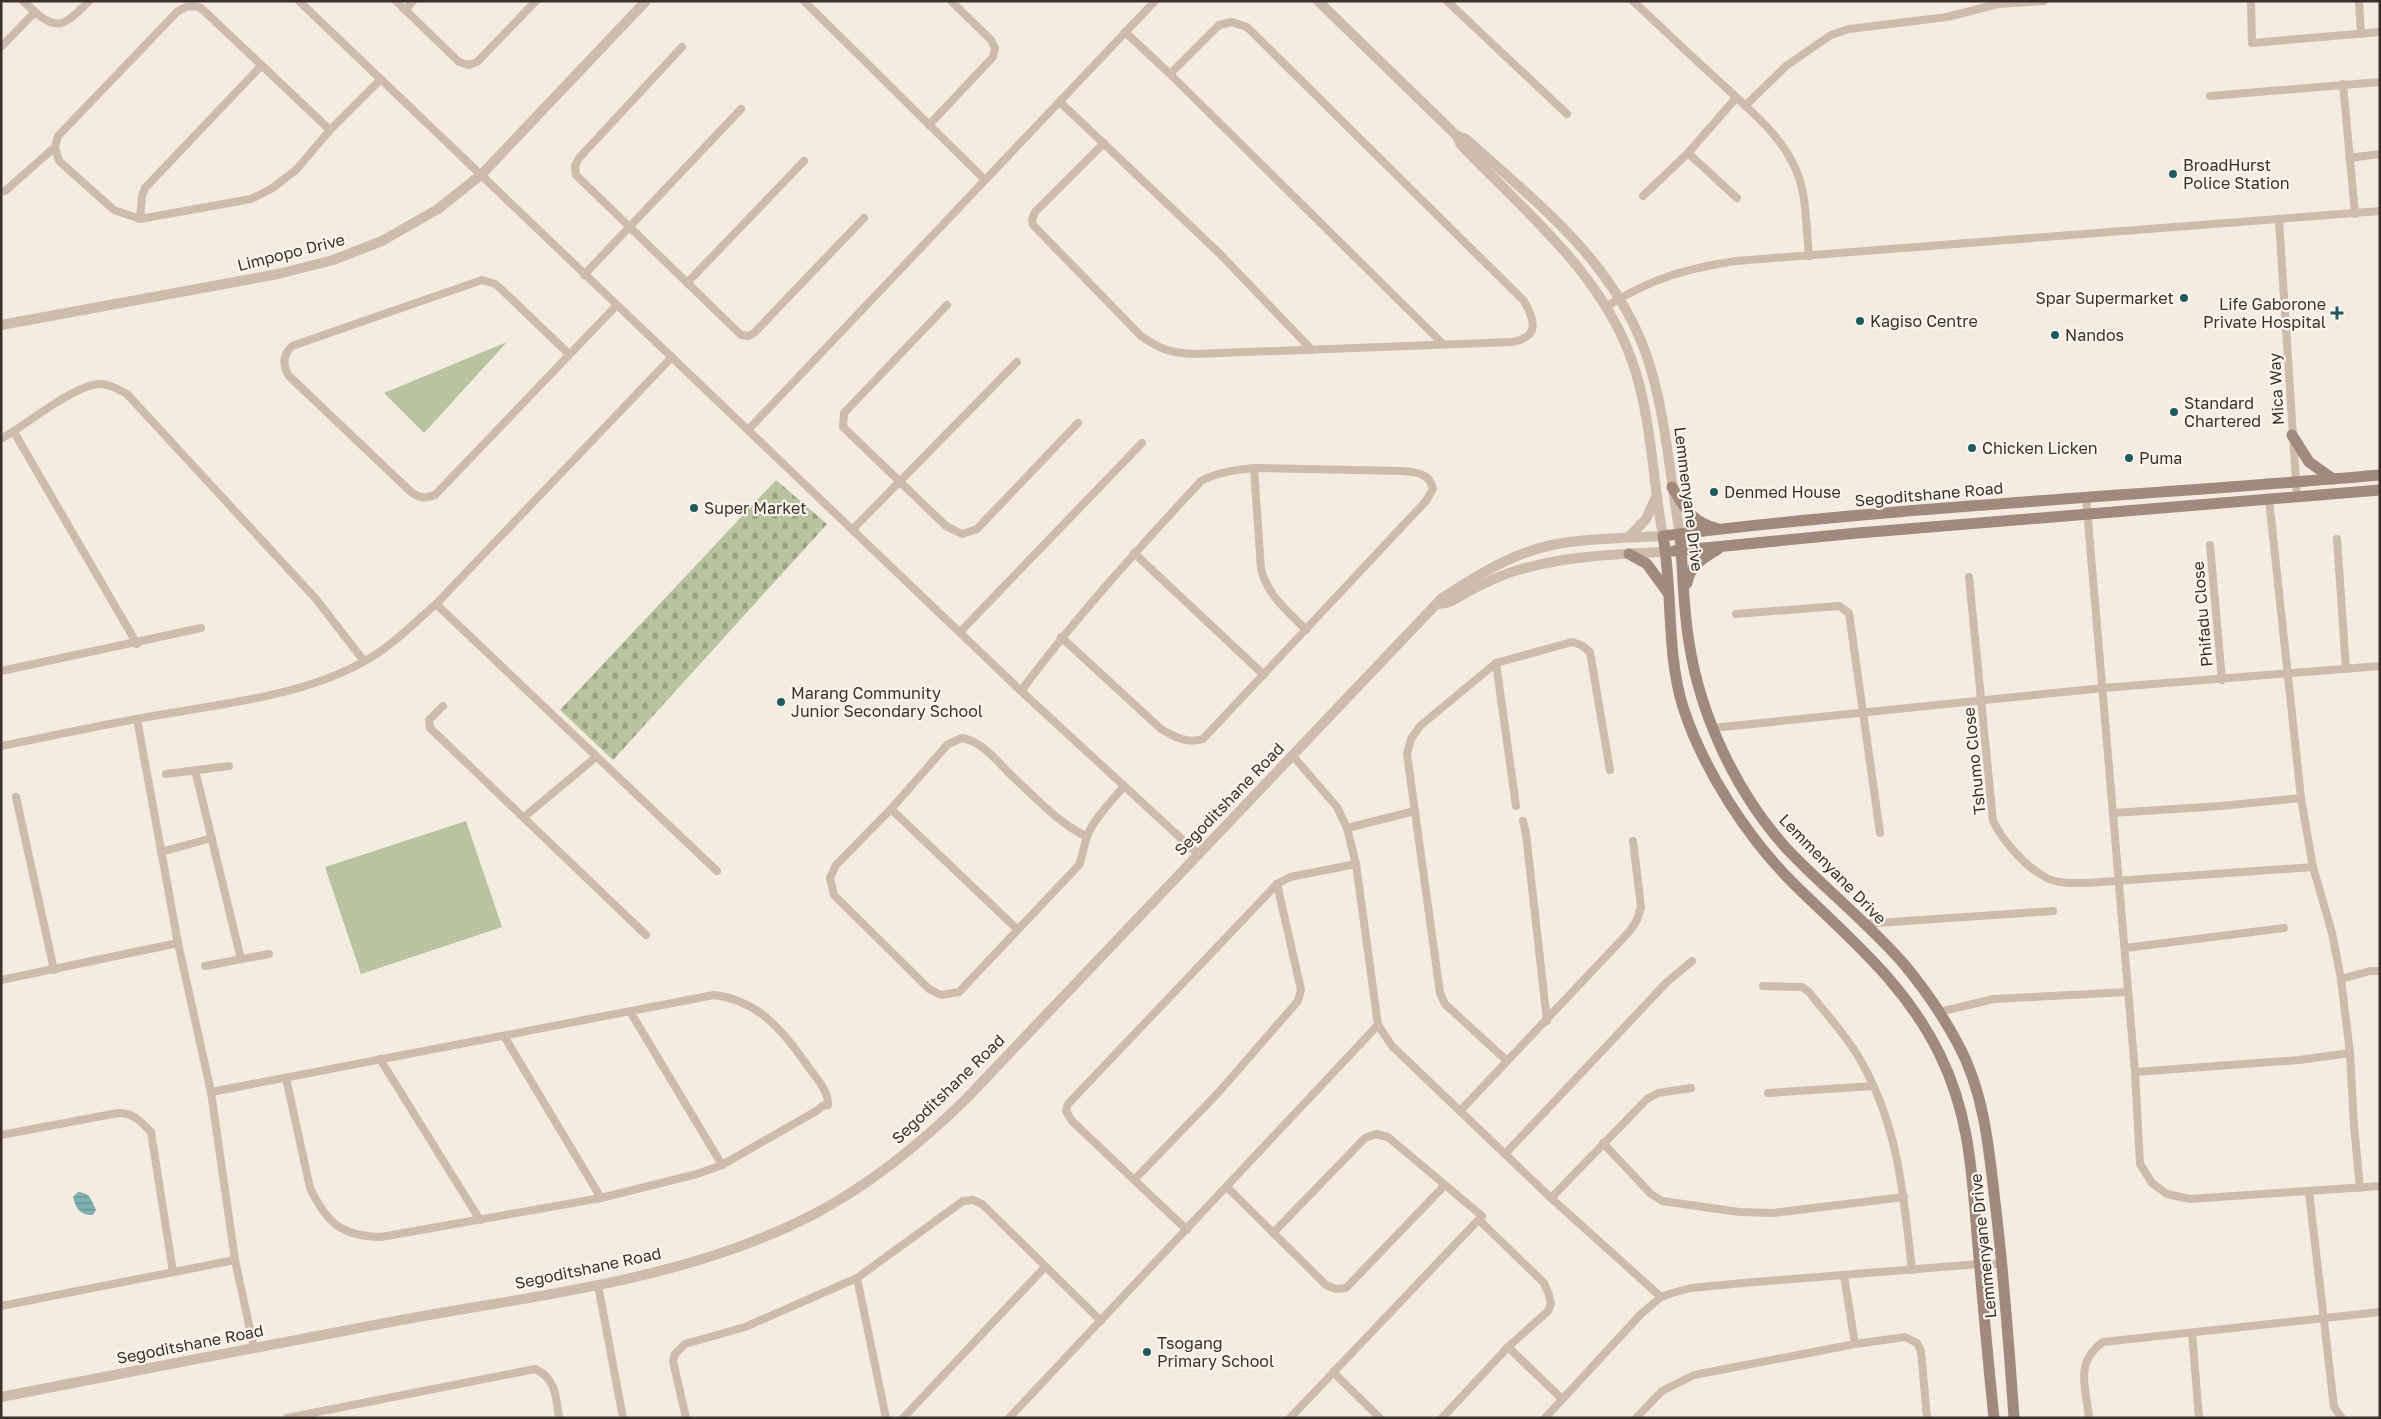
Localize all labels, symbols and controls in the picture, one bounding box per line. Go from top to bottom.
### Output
place label: BroadHurst Police Station [2183,155,2290,193]
marker: BroadHurst Police Station [2167,168,2179,180]
street label: Limpopo Drive [235,229,347,275]
place label: Spar Supermarket [2036,288,2174,308]
marker: Spar Supermarket [2178,292,2190,304]
place label: Life Gaborone Private Hospital [2203,294,2326,332]
marker: Life Gaborone Private Hospital [2330,306,2344,320]
place label: Kagiso Centre [1870,311,1978,331]
marker: Kagiso Centre [1854,315,1866,327]
place label: Nandos [2065,325,2124,345]
marker: Nandos [2049,329,2061,341]
street label: Mica Way [2264,352,2288,426]
place label: Standard Chartered [2184,393,2261,431]
marker: Standard Chartered [2168,406,2180,418]
street label: Lemmenyane Drive [1670,425,1708,573]
place label: Chicken Licken [1982,438,2098,458]
marker: Chicken Licken [1966,442,1978,454]
place label: Puma [2139,448,2182,468]
marker: Puma [2123,452,2135,464]
street label: Segoditshane Road [1854,478,2004,510]
place label: Denmed House [1724,482,1841,502]
marker: Denmed House [1708,486,1720,498]
place label: Super Market [704,498,807,518]
marker: Super Market [688,502,700,514]
street label: Phifadu Close [2187,560,2217,668]
place label: Marang Community Junior Secondary School [791,683,983,721]
marker: Marang Community Junior Secondary School [775,696,787,708]
street label: Tshumo Close [1958,706,1990,816]
street label: Segoditshane Road [1170,738,1288,860]
street label: Lemmenyane Drive [1775,810,1891,928]
street label: Segoditshane Road [887,1030,1009,1148]
street label: Lemmenyane Drive [1965,1173,2001,1319]
street label: Segoditshane Road [513,1243,663,1293]
street label: Segoditshane Road [115,1320,265,1368]
place label: Tsogang Primary School [1157,1333,1274,1371]
marker: Tsogang Primary School [1141,1346,1153,1358]

